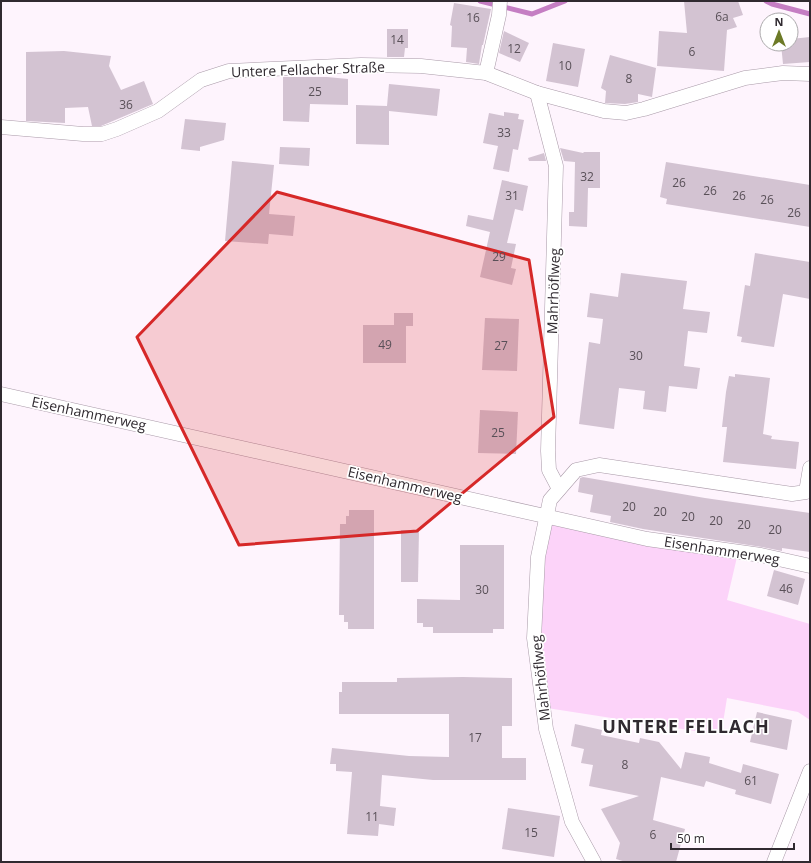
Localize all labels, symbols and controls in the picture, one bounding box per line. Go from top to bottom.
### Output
house number: 6a [715,8,729,25]
house number: 16 [466,9,480,26]
north arrow [759,12,799,52]
text: N [775,14,783,29]
house number: 14 [390,31,404,48]
house number: 12 [507,40,521,57]
house number: 6 [689,43,696,60]
street label: Untere Fellacher Straße [231,57,385,81]
house number: 10 [558,57,572,74]
house number: 8 [626,70,633,87]
house number: 25 [308,83,322,100]
house number: 36 [119,96,133,113]
house number: 33 [497,124,511,141]
house number: 32 [580,168,594,185]
house number: 26 [672,174,686,191]
house number: 26 [703,182,717,199]
house number: 31 [505,187,519,204]
house number: 26 [732,187,746,204]
house number: 26 [760,191,774,208]
house number: 26 [787,204,801,221]
street label: Mahrhöflweg [542,247,564,334]
house number: 29 [492,248,506,265]
house number: 49 [378,336,392,353]
house number: 27 [494,337,508,354]
house number: 30 [629,347,643,364]
street label: Eisenhammerweg [30,392,148,434]
house number: 25 [491,424,505,441]
street label: Eisenhammerweg [346,462,464,506]
house number: 20 [622,498,636,515]
house number: 20 [653,503,667,520]
house number: 20 [681,508,695,525]
house number: 20 [709,512,723,529]
house number: 20 [737,516,751,533]
house number: 20 [768,521,782,538]
street label: Eisenhammerweg [663,531,781,569]
house number: 46 [779,580,793,597]
house number: 30 [475,581,489,598]
street label: Mahrhöflweg [526,634,554,722]
district label: UNTERE FELLACH [602,714,770,738]
house number: 17 [468,729,482,746]
house number: 8 [622,756,629,773]
house number: 61 [744,772,758,789]
house number: 11 [365,808,379,825]
house number: 15 [524,824,538,841]
scale bar [671,825,794,851]
house number: 6 [650,826,657,843]
text: 50 m [677,830,705,847]

